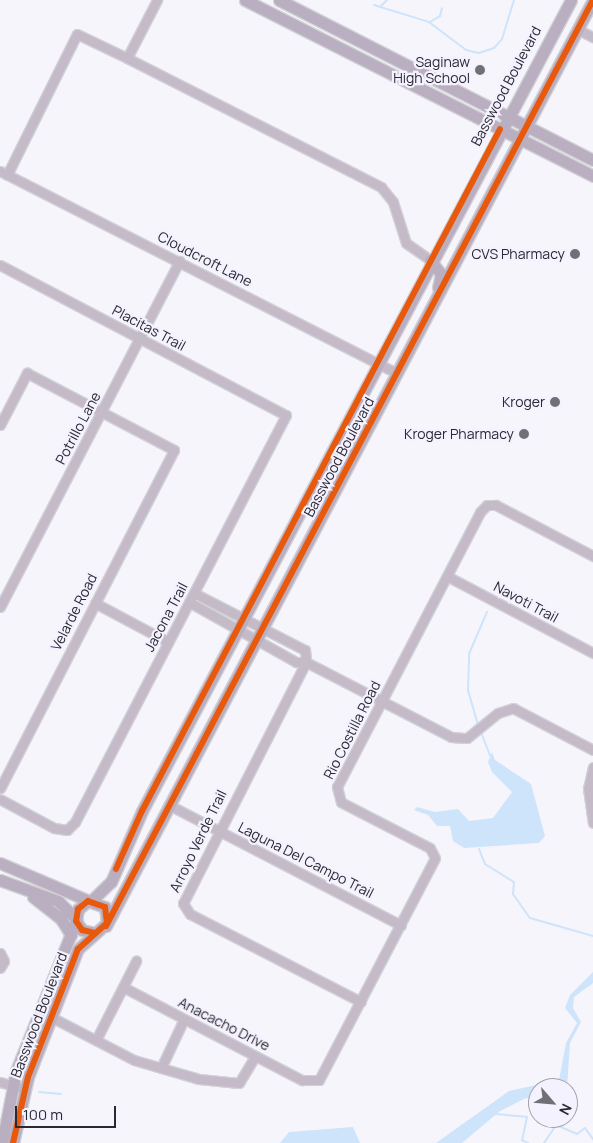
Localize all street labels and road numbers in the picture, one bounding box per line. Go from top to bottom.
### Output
street label: Basswood Boulevard [467,23,545,149]
street label: Cloudcroft Lane [155,228,255,290]
street label: Placitas Trail [109,302,189,354]
street label: Potrillo Lane [52,389,104,467]
street label: Basswood Boulevard [300,394,378,520]
street label: Velarde Road [47,571,101,653]
street label: Navoti Trail [491,578,561,626]
street label: Jacona Trail [141,580,191,654]
street label: Rio Costilla Road [320,678,384,782]
street label: Arroyo Verde Trail [166,787,230,895]
street label: Laguna Del Campo Trail [235,819,377,901]
street label: Basswood Boulevard [7,950,71,1080]
street label: Anacacho Drive [175,994,273,1054]

